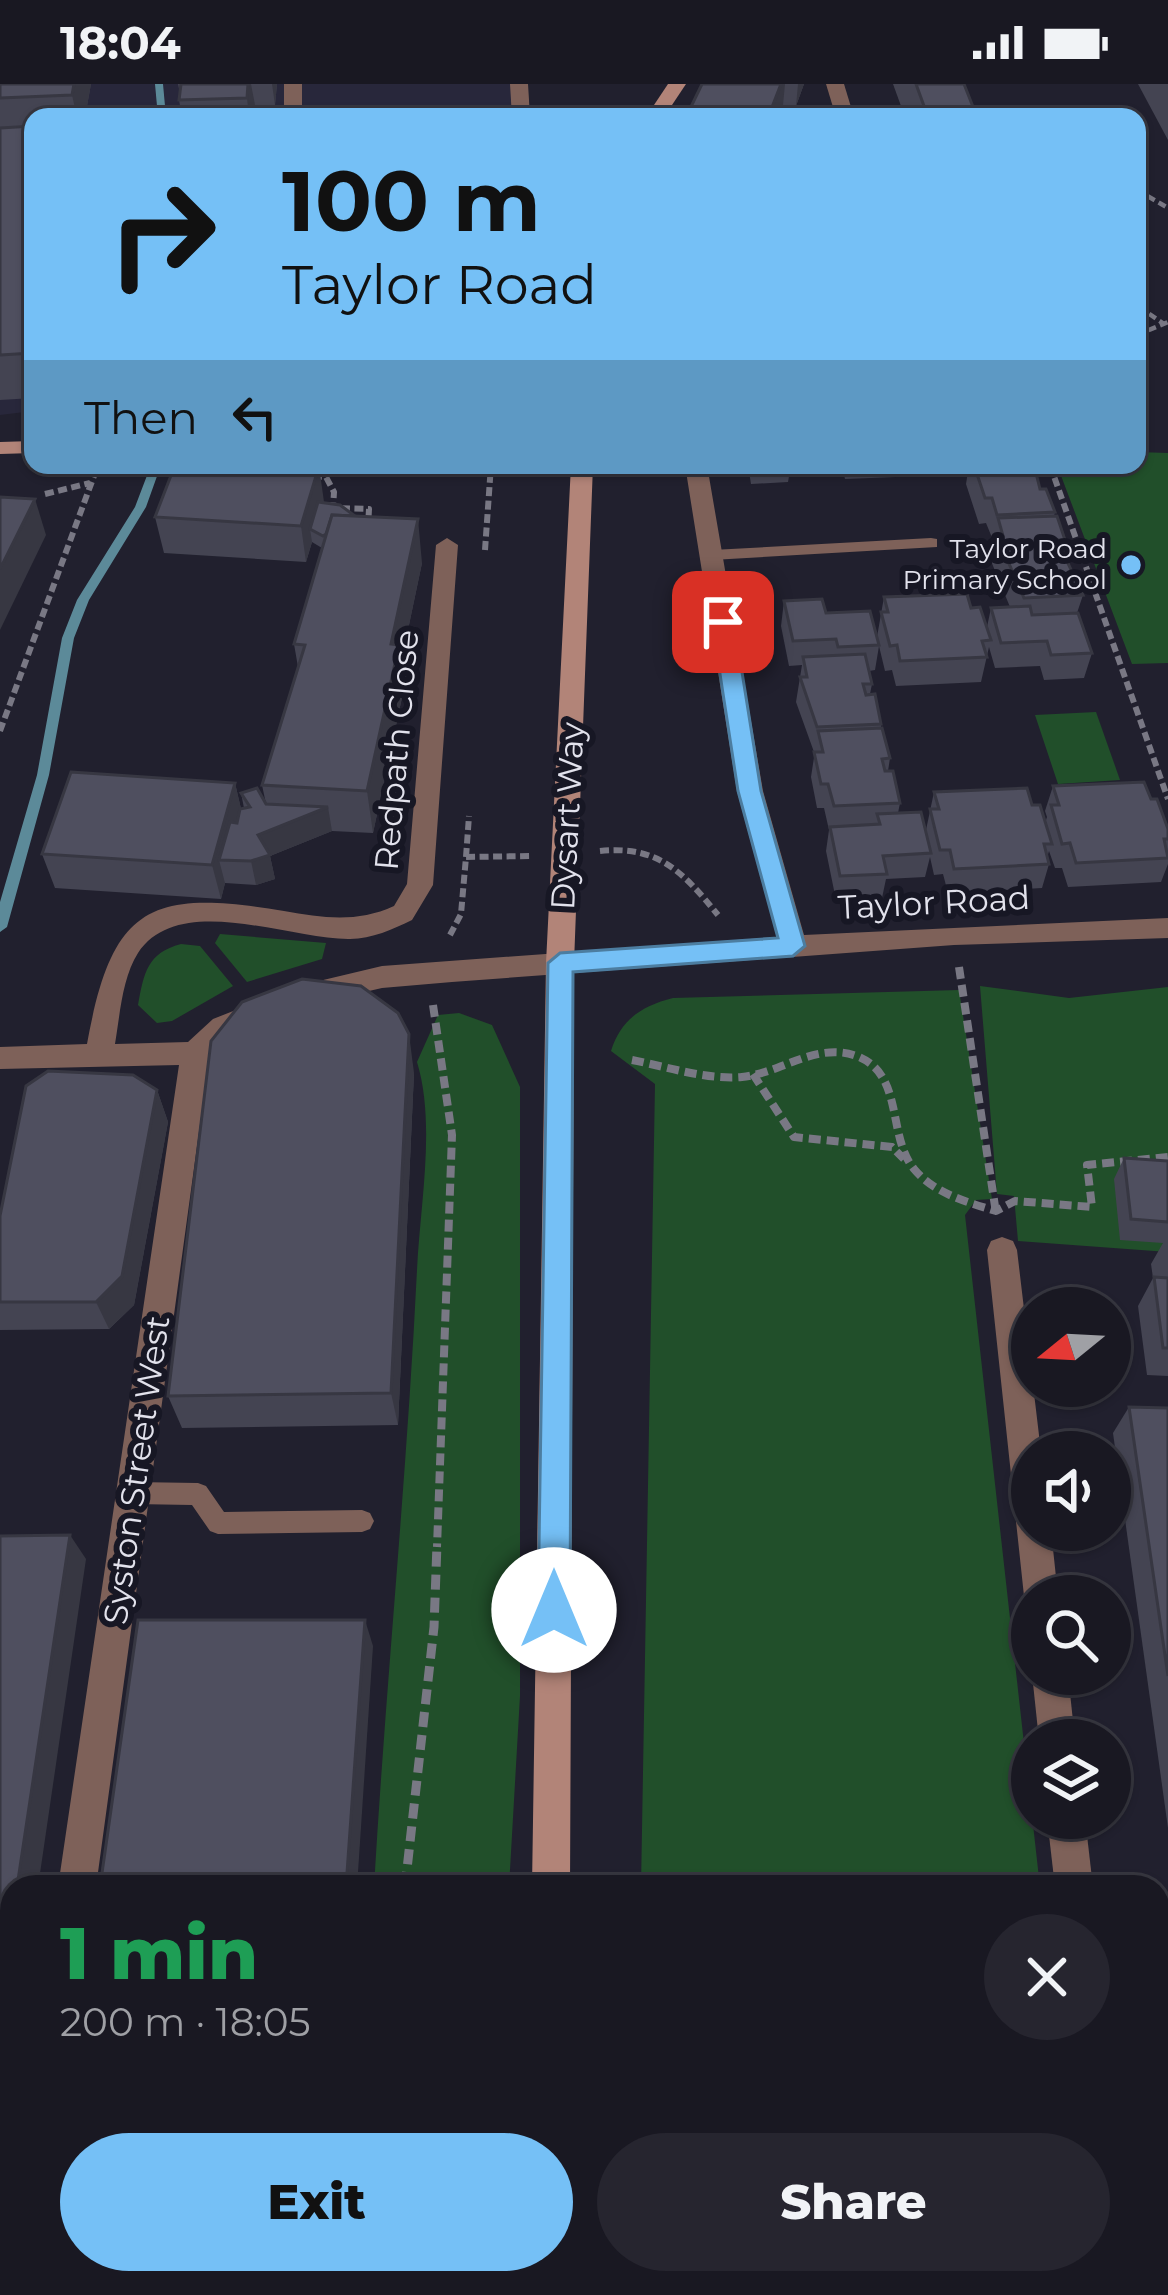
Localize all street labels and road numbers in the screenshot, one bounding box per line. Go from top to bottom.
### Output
street label: Redpath Close [366,628,426,872]
street label: Dysart Way [542,721,592,911]
street label: Taylor Road [837,877,1031,927]
street label: Syston Street West [95,1313,177,1627]

